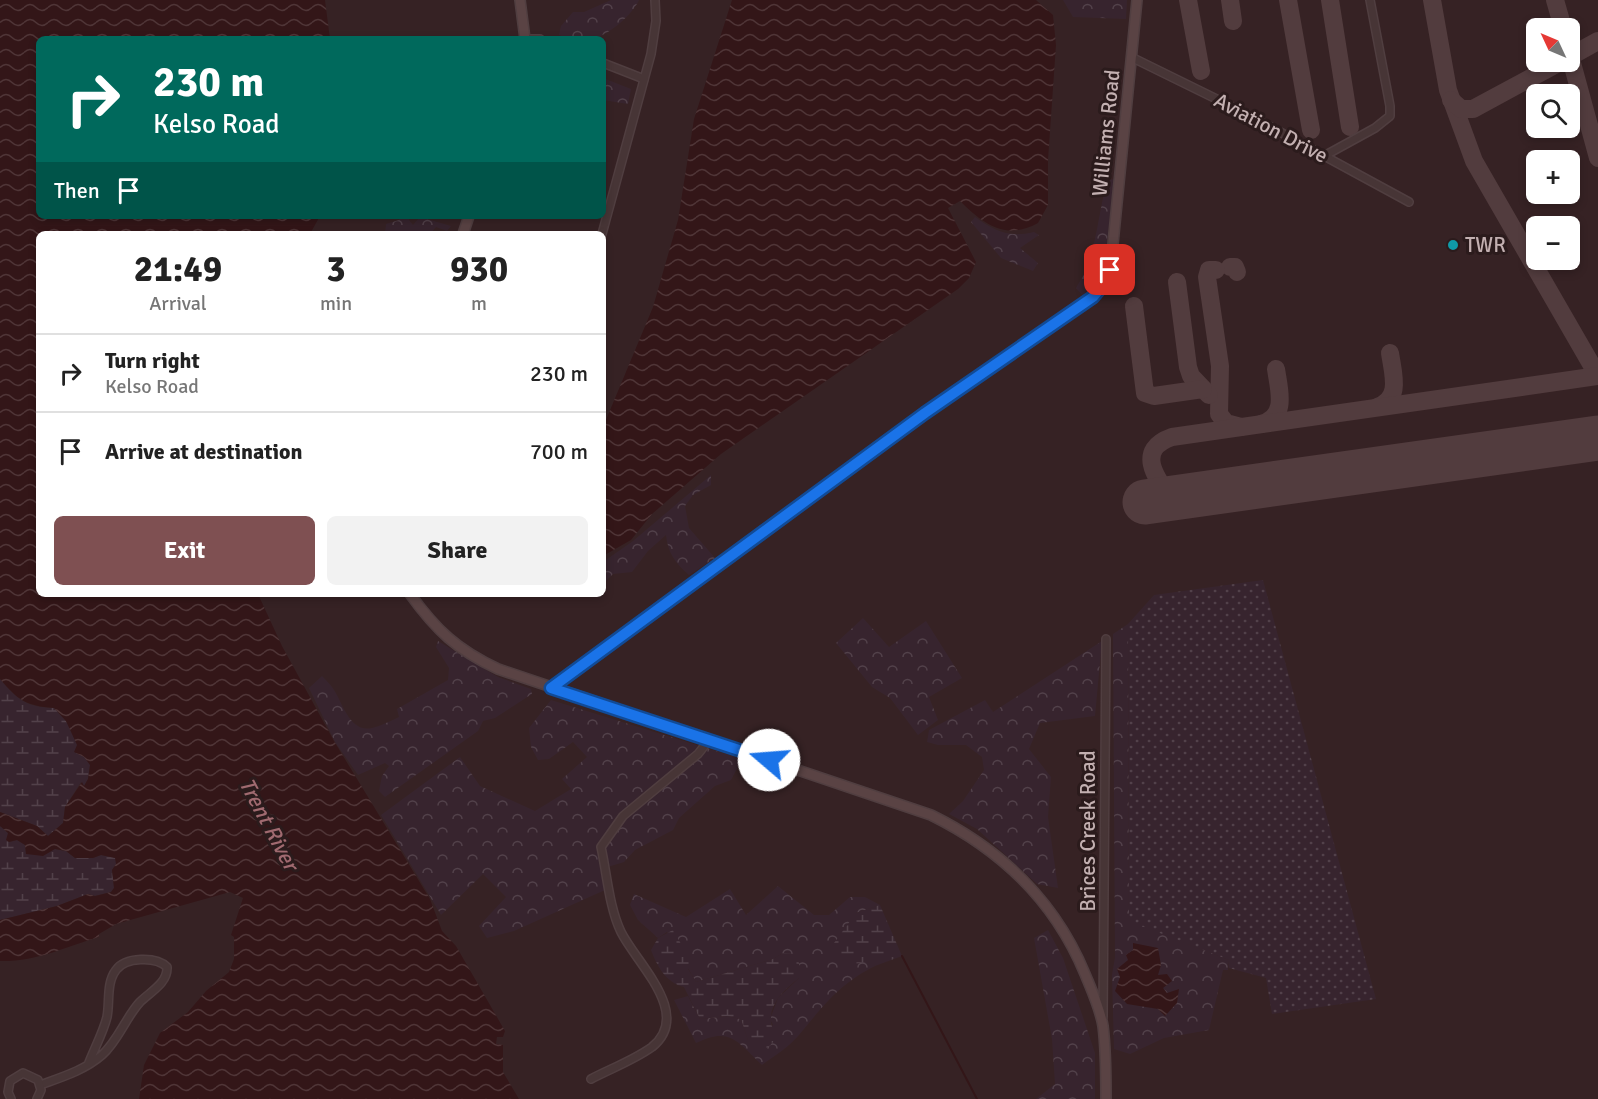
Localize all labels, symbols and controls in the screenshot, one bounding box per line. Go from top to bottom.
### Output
north arrow [1526,18,1580,72]
map controls [1526,18,1580,270]
text: 230 m [153,57,264,108]
icon: right [54,60,132,138]
street label: Williams Road [1086,68,1126,198]
button: search [1526,84,1580,138]
street label: Aviation Drive [1210,87,1332,169]
text: Kelso Road [153,108,280,141]
button: + [1526,150,1580,204]
icon: arrive [112,174,145,207]
text: Then [54,177,100,204]
button: − [1526,216,1580,270]
place label: TWR [1465,232,1506,258]
marker: TWR [1446,238,1460,252]
pin [1084,244,1135,295]
text: 21:49 [134,247,222,292]
text: 3 [326,247,346,292]
text: 930 [450,247,508,292]
icon: arrive [1093,253,1126,286]
text: Arrival [149,291,207,316]
text: min [320,291,352,316]
text: m [471,291,487,316]
text: Turn right [105,347,200,374]
icon: right [54,357,87,390]
text: 230 m [530,360,588,387]
text: Kelso Road [105,374,199,399]
icon: arrive [54,435,87,468]
text: Arrive at destination [105,438,302,465]
text: 700 m [530,438,588,465]
button: Exit [54,516,315,585]
button: Share [327,516,588,585]
position arrow [737,728,801,792]
street label: Brices Creek Road [1075,750,1101,912]
water label: Trent River [233,773,306,877]

